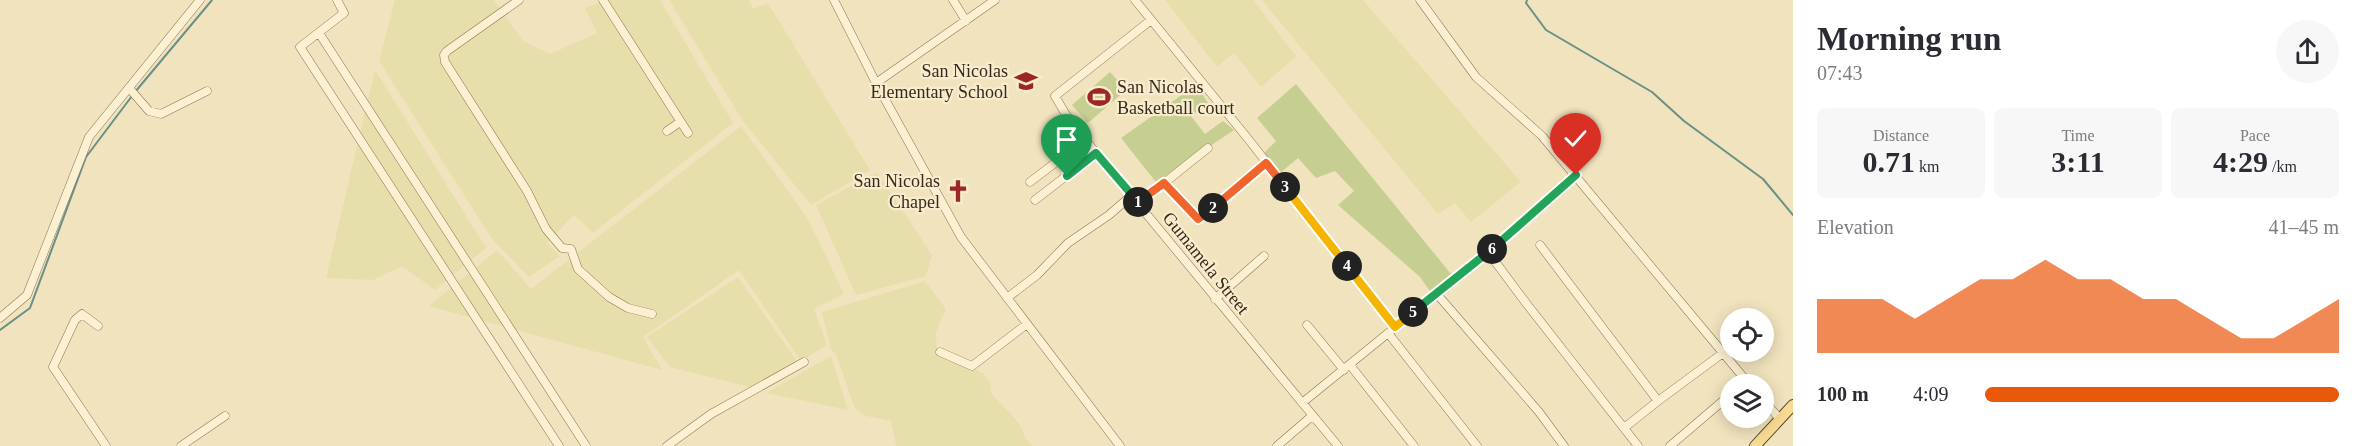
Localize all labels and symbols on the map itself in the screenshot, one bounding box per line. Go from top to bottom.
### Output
place label: San Nicolas Elementary School [871,61,1008,102]
school or university icon: San Nicolas Elementary School [1013,68,1039,94]
place label: San Nicolas Basketball court [1117,77,1234,118]
sports icon: San Nicolas Basketball court [1086,84,1112,110]
pin [1550,113,1601,175]
pin [1041,114,1092,176]
place label: San Nicolas Chapel [854,171,940,212]
pin: 3 [1270,172,1300,202]
church icon: San Nicolas Chapel [945,178,971,204]
pin: 1 [1123,187,1153,217]
pin: 2 [1198,193,1228,223]
street label: Gumamela Street [1159,208,1253,318]
pin: 6 [1477,234,1507,264]
pin: 4 [1332,251,1362,281]
pin: 5 [1398,297,1428,327]

